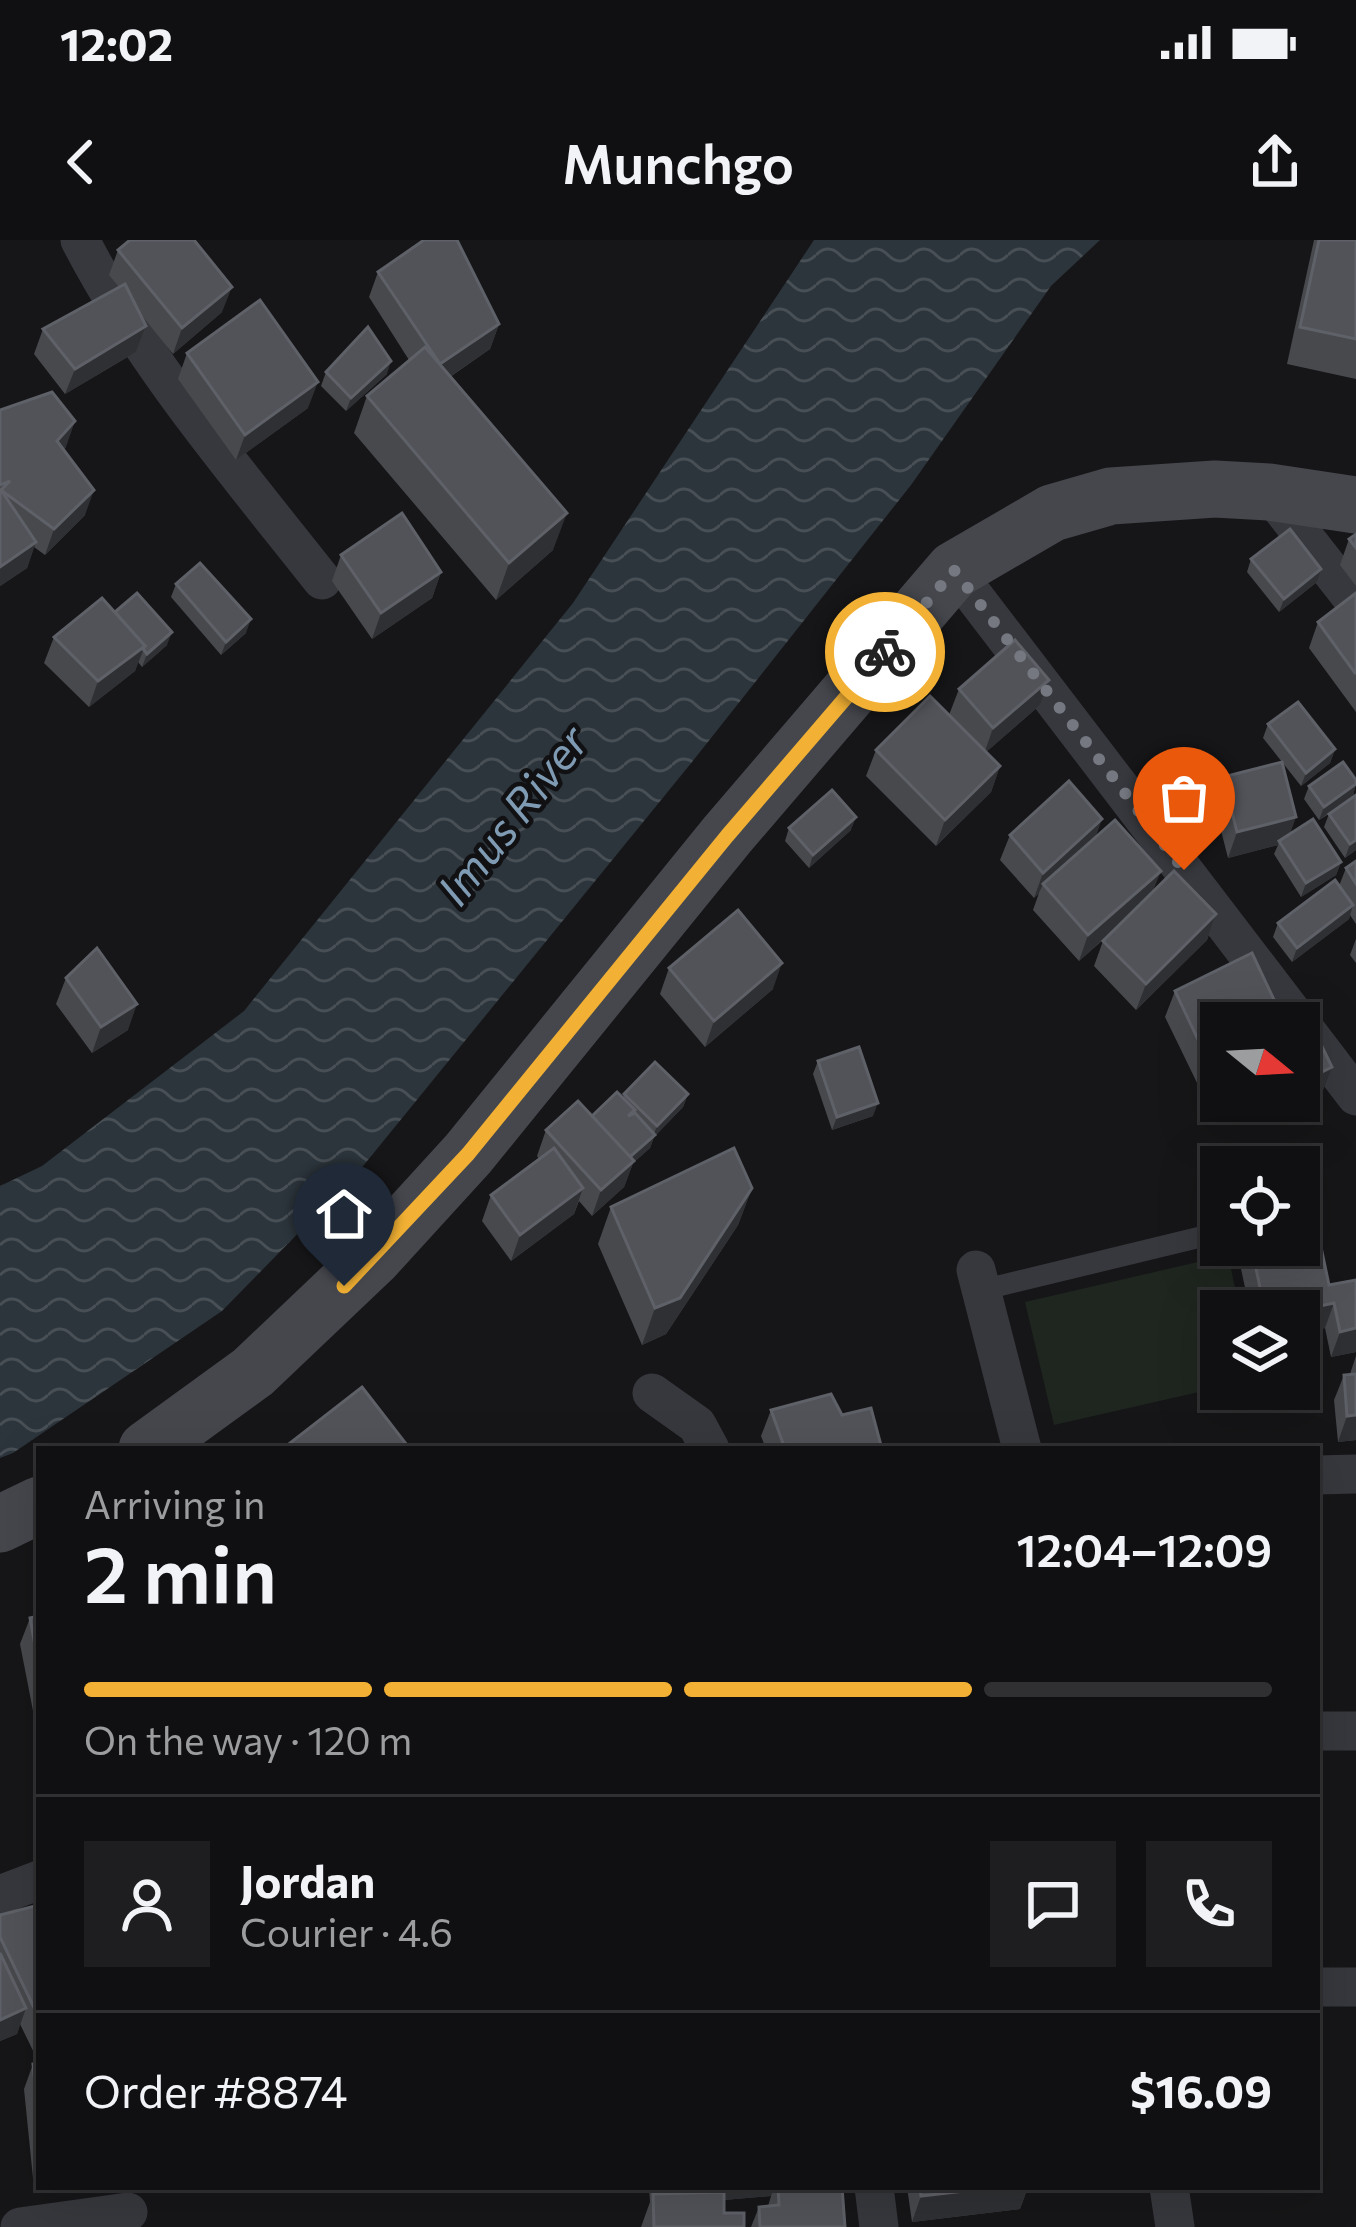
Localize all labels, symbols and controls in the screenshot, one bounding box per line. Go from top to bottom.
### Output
text: 12:02 [60,15,173,70]
icon: back [48,129,114,195]
text: Munchgo [562,129,794,195]
icon: share [1242,129,1308,195]
courier [825,592,945,712]
icon: bike [852,619,918,685]
water label: Imus River [424,712,599,915]
pin [1133,747,1235,870]
icon: bag [1151,765,1217,831]
north arrow [1200,1002,1320,1122]
map controls [1200,1002,1320,1410]
button: locate [1200,1146,1320,1266]
pin [293,1163,395,1286]
icon: home [311,1181,377,1247]
button: layers [1200,1290,1320,1410]
text: Arriving in [84,1479,265,1527]
text: 12:04–12:09 [1017,1521,1272,1576]
text: 2 min [84,1524,277,1619]
text: On the way · 120 m [84,1715,412,1763]
button: person [84,1841,210,1967]
button: chat [990,1841,1116,1967]
button: phone [1146,1841,1272,1967]
text: Jordan [240,1852,375,1907]
text: Courier · 4.6 [240,1907,453,1955]
text: Order #8874 [84,2062,348,2117]
text: $16.09 [1130,2062,1272,2117]

